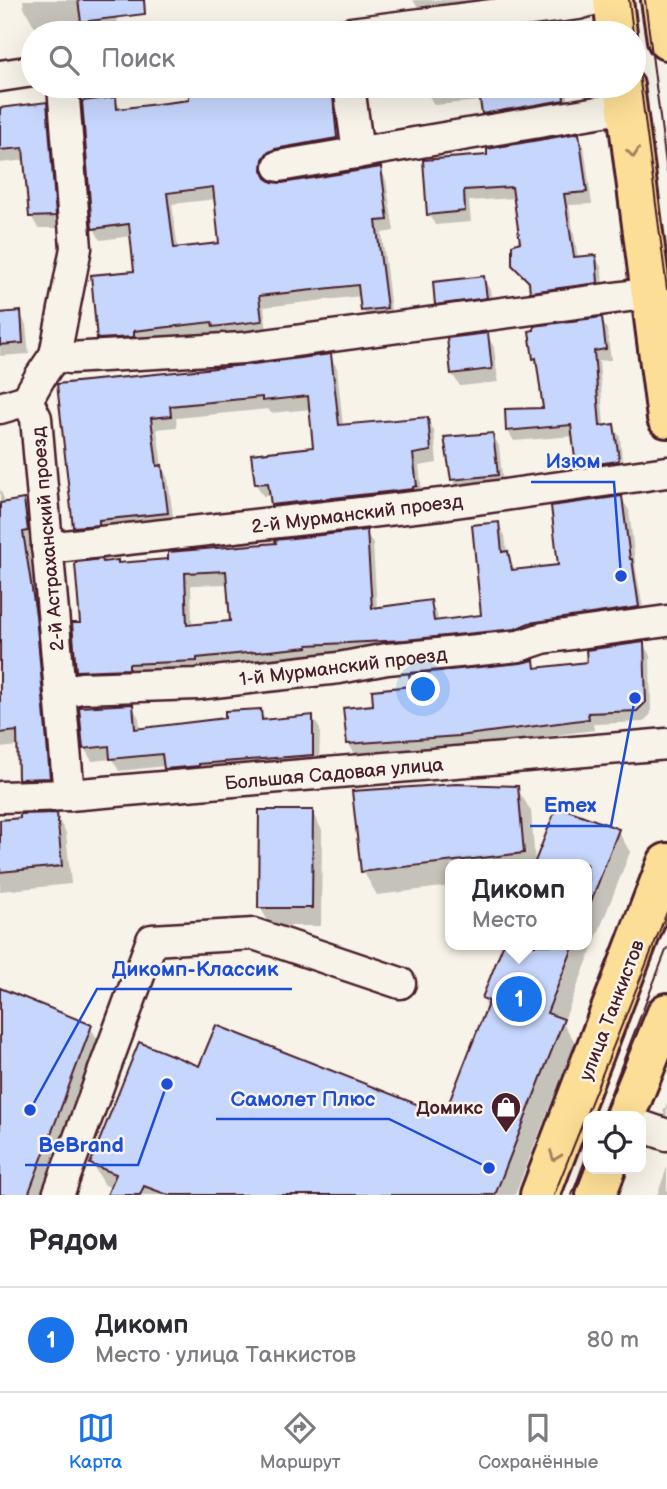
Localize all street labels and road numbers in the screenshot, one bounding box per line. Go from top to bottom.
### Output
street label: 2-й Астраханский проезд [27,425,70,652]
street label: 2-й Мурманский проезд [250,490,465,539]
street label: 1-й Мурманский проезд [238,643,449,692]
street label: Большая Садовая улица [224,753,445,796]
street label: улица Танкистов [575,937,650,1084]

